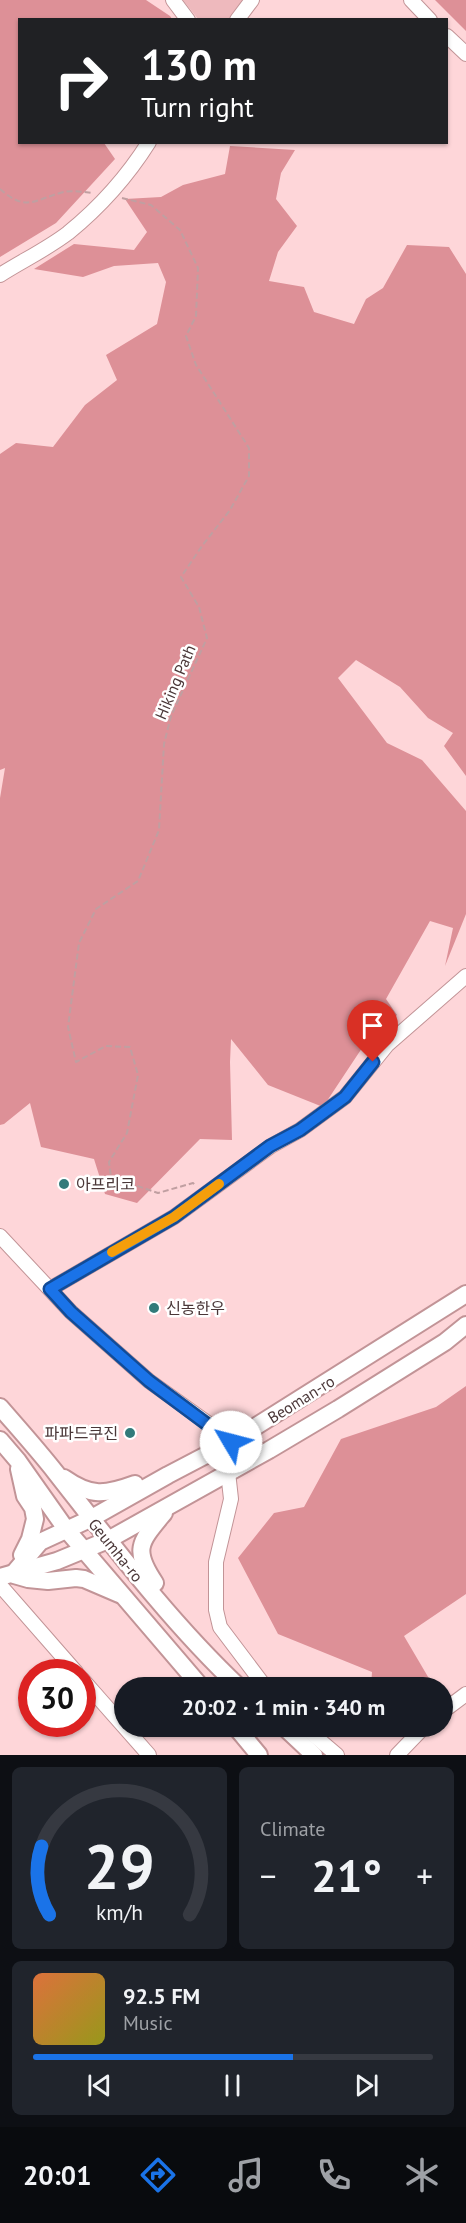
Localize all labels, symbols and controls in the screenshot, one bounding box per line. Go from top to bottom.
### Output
text: 130 m [141,37,257,92]
icon: right [42,42,120,120]
text: Turn right [141,90,254,124]
street label: Hiking Path [150,642,200,722]
pin [347,1000,398,1062]
icon: arrive [356,1009,389,1042]
place label: 아프리코 [76,1174,135,1194]
marker: 아프리코 [57,1177,71,1191]
place label: 신농한우 [166,1298,225,1318]
marker: 신농한우 [147,1301,161,1315]
street label: Beoman-ro [264,1371,338,1427]
position arrow [199,1410,263,1474]
place label: 파파드쿠진 [44,1423,118,1443]
marker: 파파드쿠진 [123,1426,137,1440]
street label: Geumha-ro [84,1514,148,1586]
speed limit sign: 30 [18,1659,96,1737]
text: 20:02 · 1 min · 340 m [182,1693,385,1721]
text: Climate [260,1816,326,1842]
text: 29 [84,1825,155,1906]
text: 21° [311,1846,382,1904]
text: − [260,1854,277,1897]
text: + [416,1854,433,1897]
text: km/h [96,1898,143,1926]
text: 92.5 FM [123,1982,200,2010]
text: Music [123,2010,172,2036]
icon: previous [83,2069,116,2102]
icon: pause [216,2069,249,2102]
icon: next [350,2069,383,2102]
icon: directions [137,2154,179,2196]
icon: music [225,2154,267,2196]
icon: phone [313,2154,355,2196]
icon: climate [401,2154,443,2196]
text: 20:01 [23,2158,91,2192]

